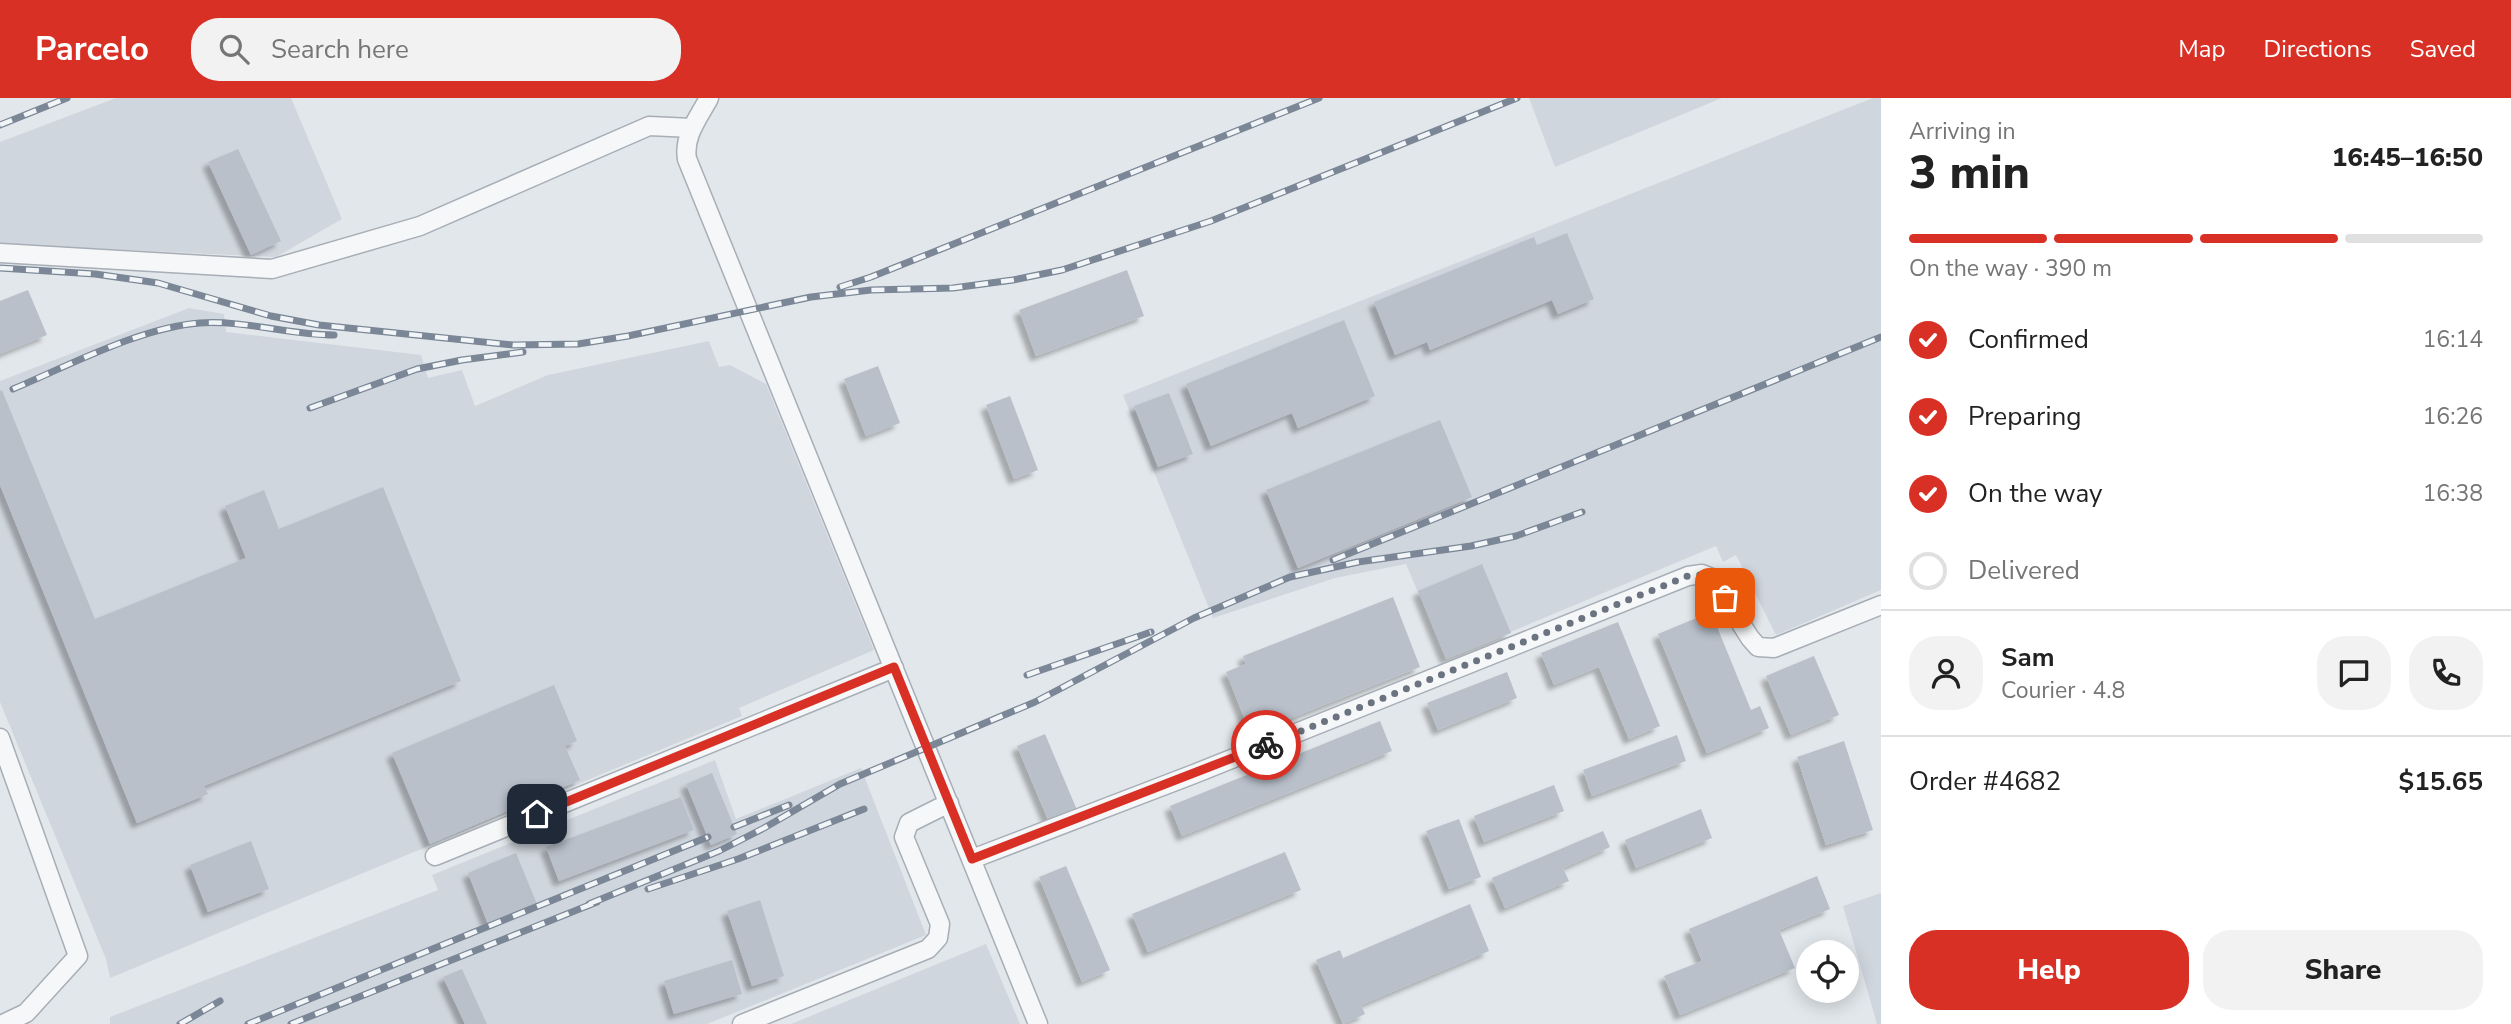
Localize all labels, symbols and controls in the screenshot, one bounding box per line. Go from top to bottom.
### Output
search box [191,18,681,81]
text: Parcelo [35,27,149,72]
icon: search [215,30,253,68]
text: Search here [271,32,409,67]
text: Map [2178,33,2225,65]
text: Directions [2263,33,2372,65]
text: Saved [2410,33,2476,65]
text: Arriving in [1909,116,2016,147]
text: 16:45–16:50 [2332,140,2483,175]
text: 3 min [1909,141,2030,204]
text: On the way · 390 m [1909,253,2112,284]
icon: check [1909,321,1947,359]
text: Confirmed [1968,322,2089,357]
text: 16:14 [2423,324,2483,355]
icon: check [1909,398,1947,436]
text: Preparing [1968,399,2081,434]
text: 16:26 [2423,401,2483,432]
icon: check [1909,475,1947,513]
text: On the way [1968,476,2102,511]
text: 16:38 [2423,478,2483,509]
text: Delivered [1968,553,2080,588]
pin [1695,568,1755,628]
icon: bag [1706,579,1744,617]
button: person [1909,636,1983,710]
button: chat [2317,636,2391,710]
button: phone [2409,636,2483,710]
text: Sam [2001,640,2054,675]
text: Courier · 4.8 [2001,675,2125,706]
courier [1231,710,1301,780]
icon: bike [1247,726,1285,764]
text: Order #4682 [1909,764,2061,799]
text: $15.65 [2399,764,2483,799]
pin [507,784,567,844]
icon: home [518,795,556,833]
button: Help [1909,930,2189,1010]
button: Share [2203,930,2483,1010]
map controls [1796,940,1859,1003]
button: locate [1796,940,1859,1003]

